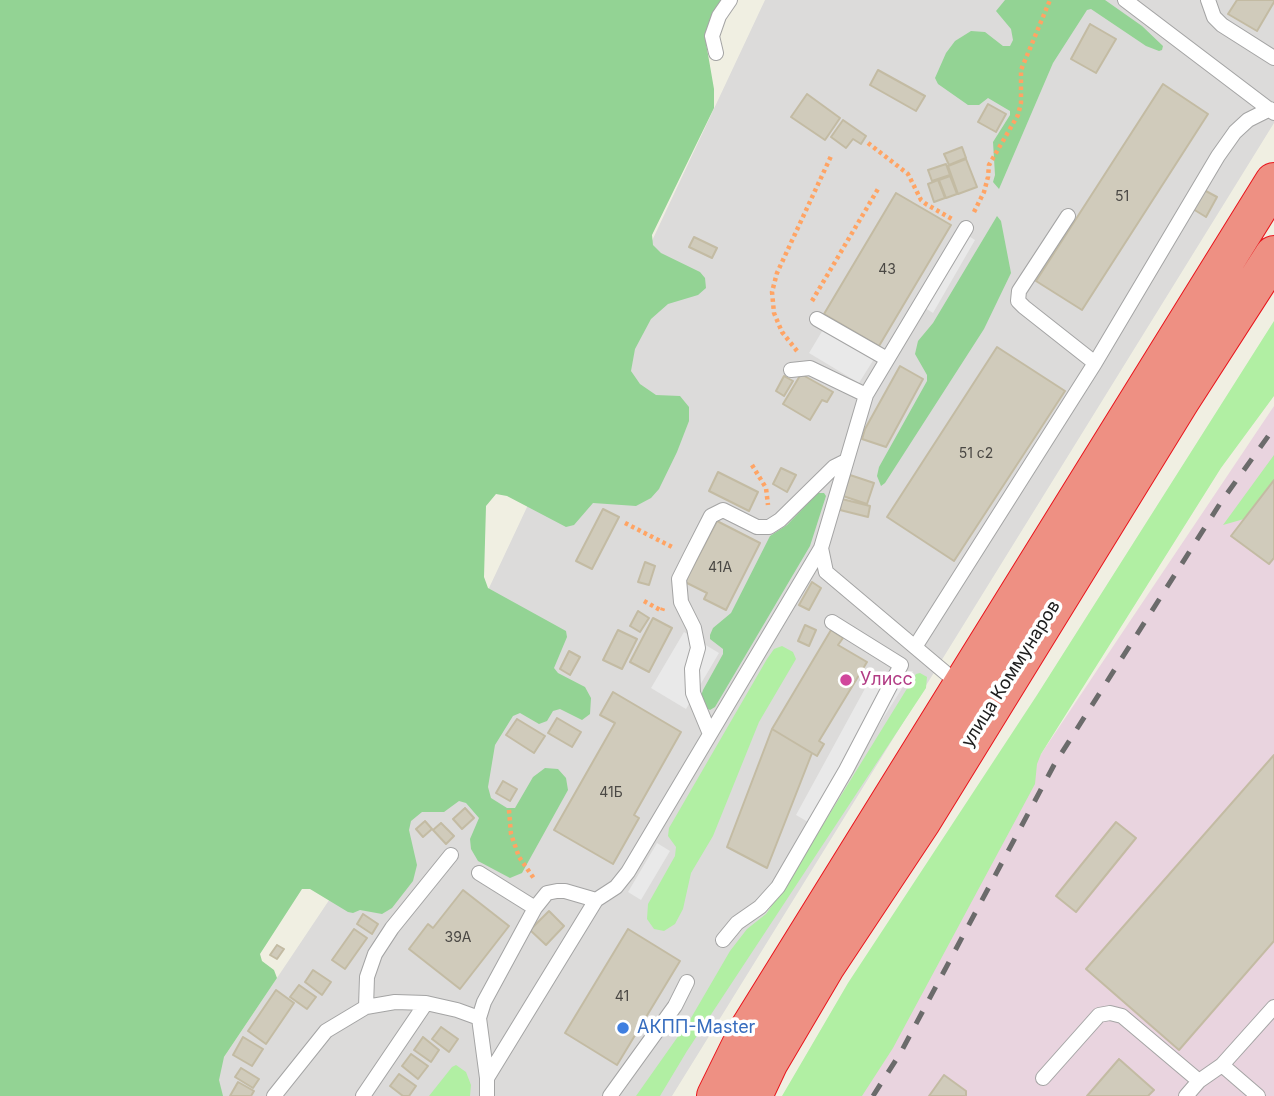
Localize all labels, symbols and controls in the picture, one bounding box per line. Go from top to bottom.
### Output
house number: 51 [1115,189,1129,205]
house number: 43 [878,262,896,278]
house number: 51 с2 [959,446,993,462]
house number: 41А [708,560,732,576]
street label: улица Коммунаров [957,597,1065,751]
place label: Улисс [860,669,913,691]
marker: Улисс [838,672,854,688]
house number: 41Б [599,785,623,801]
house number: 39А [445,930,471,946]
house number: 41 [615,989,629,1005]
place label: АКПП-Master [637,1017,755,1039]
marker: АКПП-Master [615,1020,631,1036]

